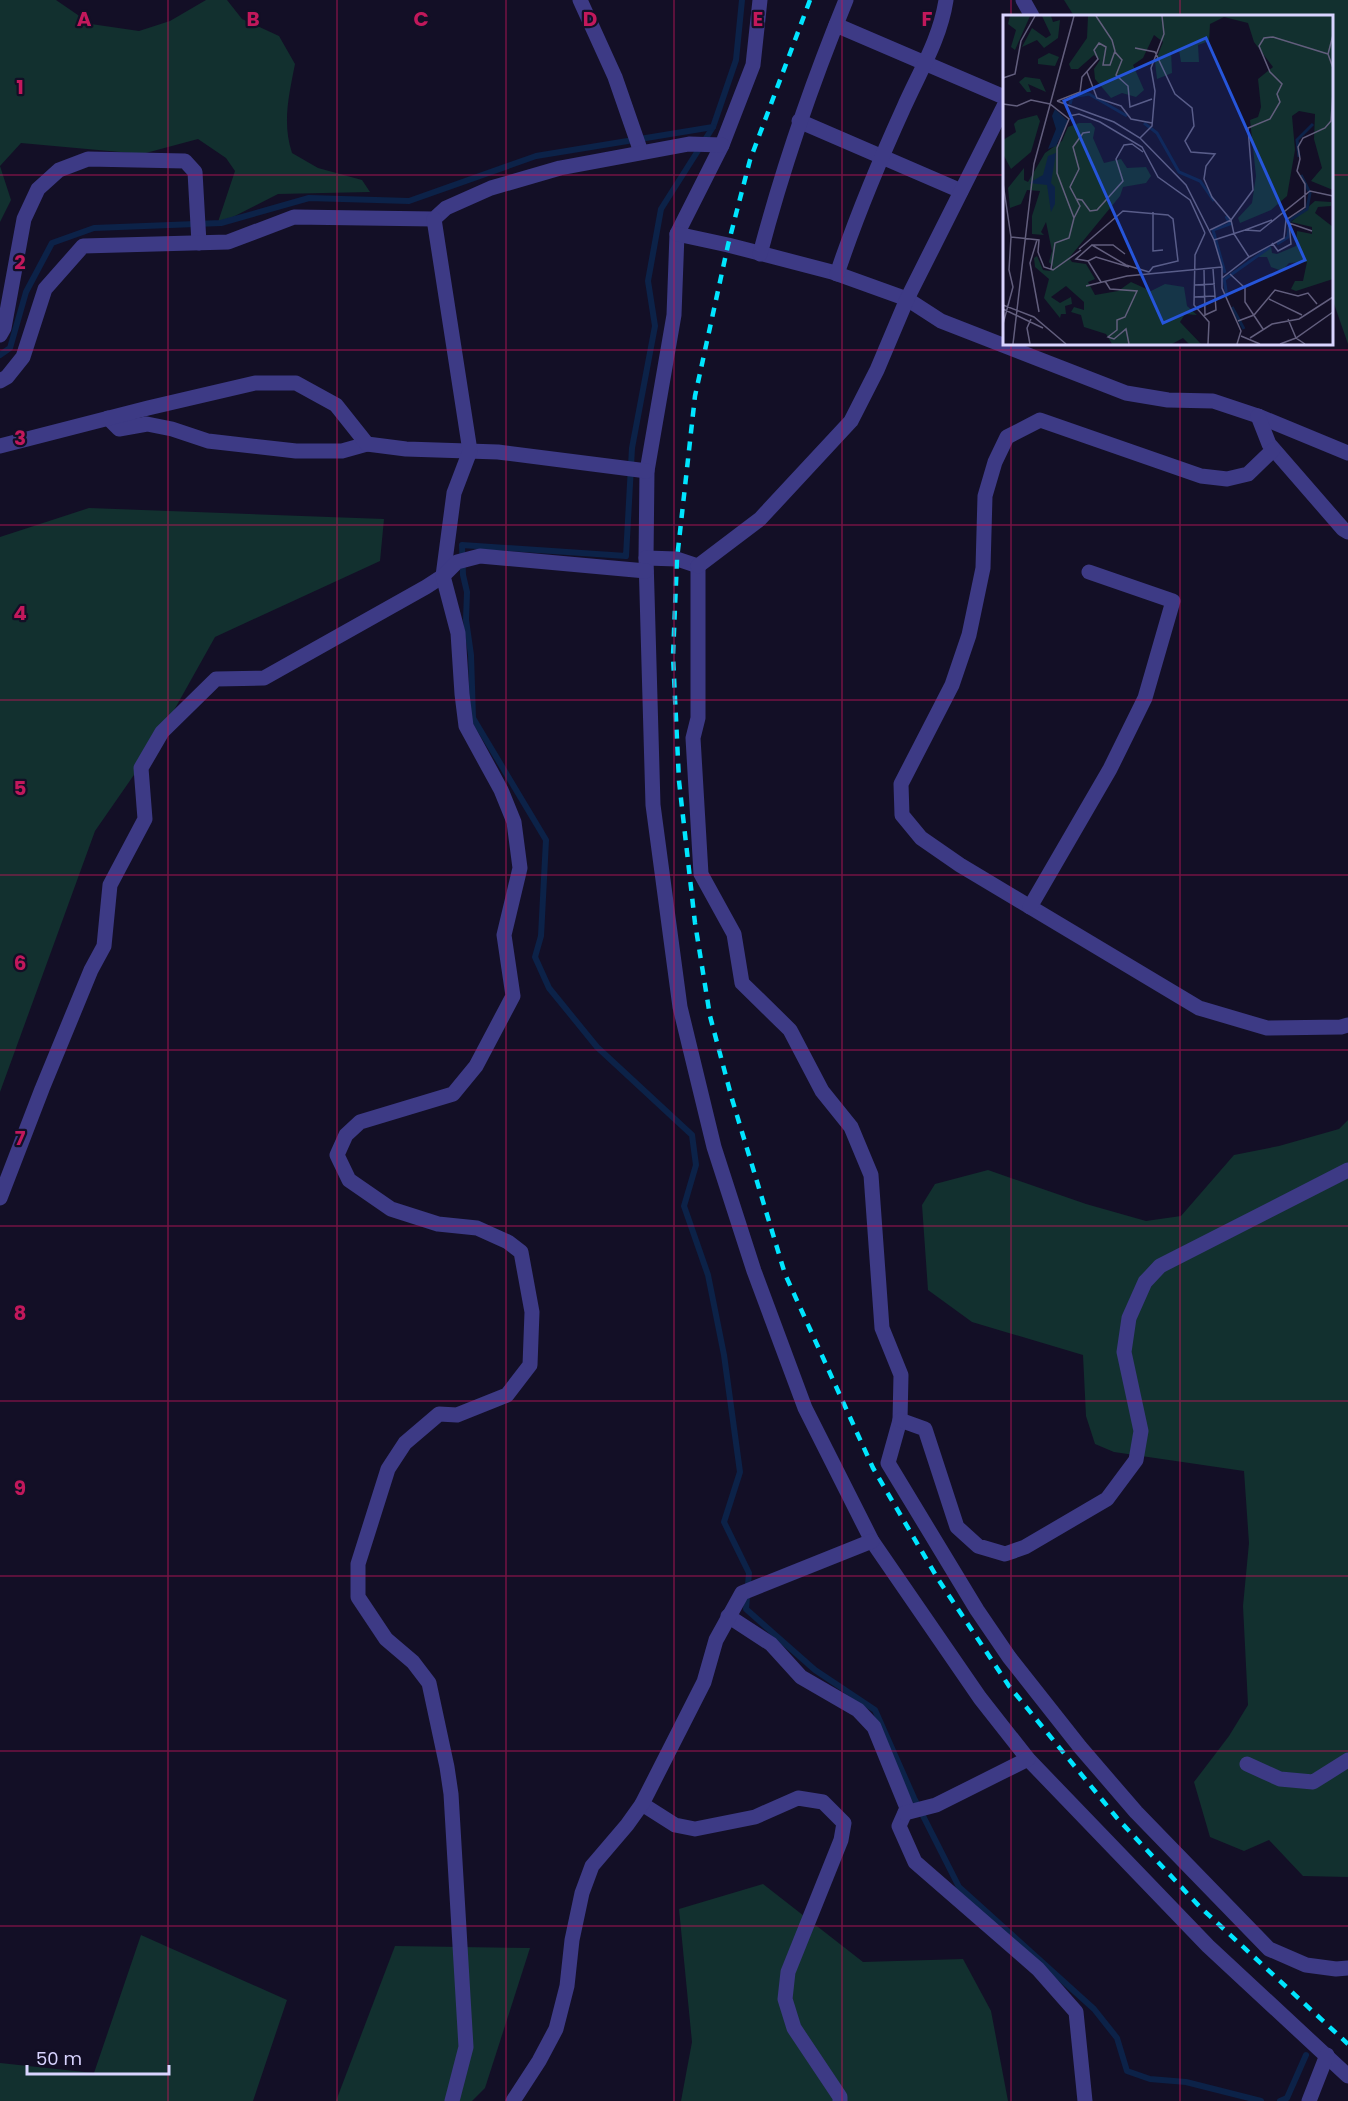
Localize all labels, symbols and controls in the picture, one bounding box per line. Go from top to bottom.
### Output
text: A [77,5,92,33]
text: B [246,5,260,33]
text: C [413,5,429,33]
text: D [583,5,597,33]
text: E [753,5,763,33]
text: F [922,5,933,33]
inset map [1003,15,1333,345]
text: 1 [16,73,24,101]
text: 2 [14,248,26,276]
text: 3 [14,424,26,452]
text: 4 [13,599,27,627]
text: 5 [14,774,27,802]
text: 6 [14,949,26,977]
text: 7 [15,1124,26,1152]
text: 8 [14,1299,26,1327]
text: 9 [14,1474,26,1502]
scale bar [27,2038,170,2076]
text: 50 m [36,2046,82,2071]

